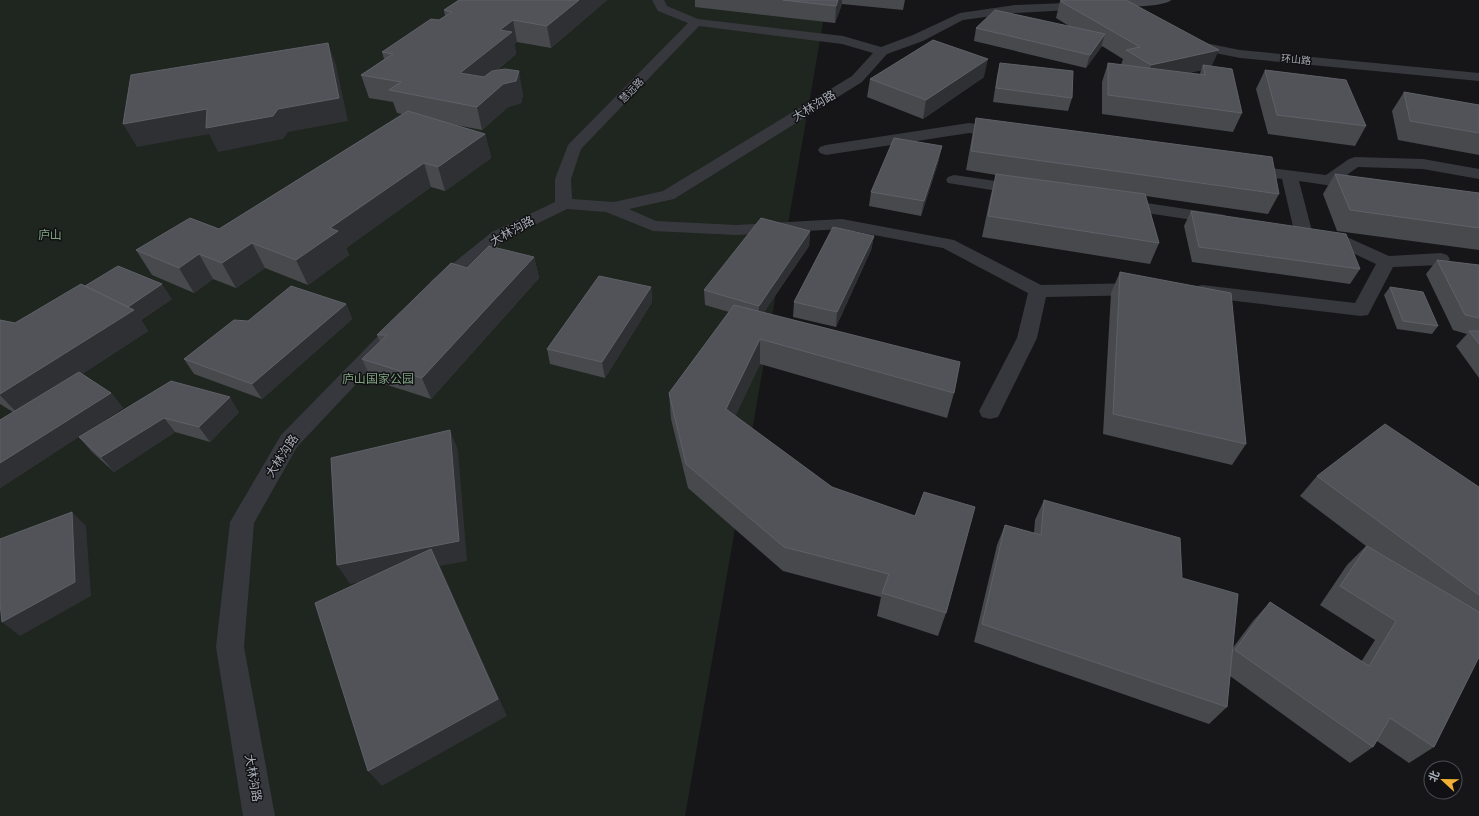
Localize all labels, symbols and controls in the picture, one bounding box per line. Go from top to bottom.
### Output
street label: 环山路 [1280,53,1311,67]
street label: 慧远路 [617,76,646,106]
street label: 大林沟路 [790,88,838,124]
street label: 大林沟路 [488,213,536,249]
park label: 庐山 [38,228,62,242]
park label: 庐山国家公园 [342,372,414,386]
street label: 大林沟路 [263,432,301,480]
street label: 大林沟路 [242,753,264,803]
north arrow [1423,760,1463,800]
text: 北 [1426,769,1442,784]

